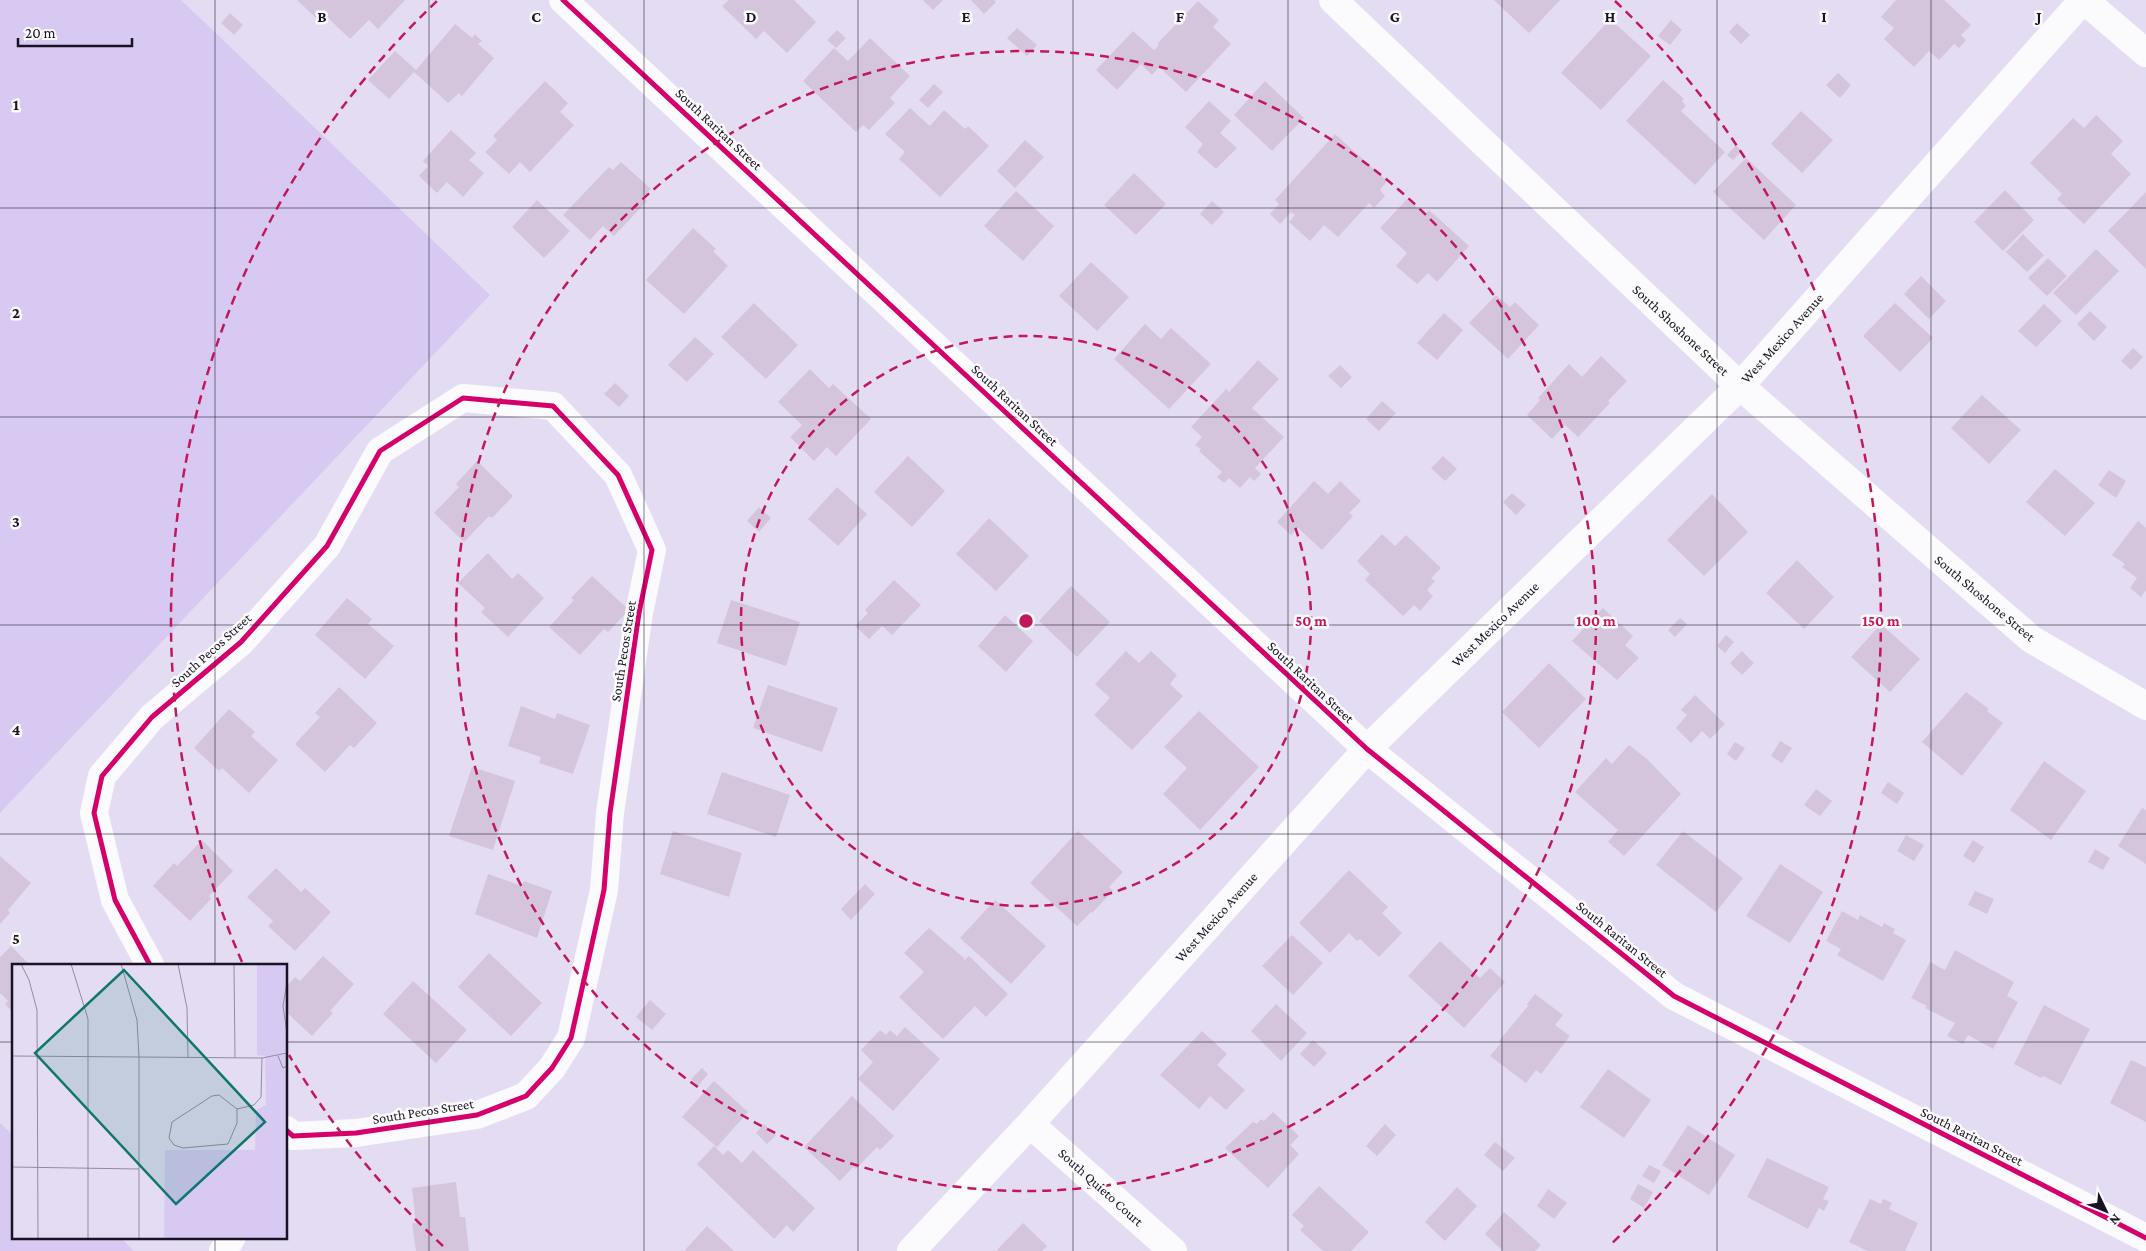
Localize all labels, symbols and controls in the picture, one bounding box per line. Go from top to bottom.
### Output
text: B [317,8,327,25]
text: C [531,8,541,25]
text: D [745,8,757,25]
text: E [961,8,971,25]
text: F [1176,8,1185,25]
text: G [1390,8,1400,25]
text: H [1605,8,1616,25]
text: I [1821,8,1827,25]
text: J [2034,8,2042,25]
scale bar [18,15,131,47]
text: 20 m [25,25,56,41]
street label: South Raritan Street [672,85,766,173]
text: 1 [13,96,19,113]
street label: South Shoshone Street [1630,281,1733,379]
street label: West Mexico Avenue [1737,290,1827,386]
text: 2 [12,304,20,321]
street label: South Raritan Street [968,361,1062,449]
text: 3 [12,513,20,530]
street label: South Shoshone Street [1932,551,2039,645]
street label: West Mexico Avenue [1448,578,1542,670]
street label: South Pecos Street [607,599,639,703]
street label: South Pecos Street [168,610,255,690]
centre of rings [1017,612,1035,630]
text: 50 m [1295,613,1327,629]
text: 100 m [1576,613,1616,629]
text: 150 m [1862,613,1900,629]
street label: South Raritan Street [1264,638,1358,726]
text: 4 [12,721,21,738]
street label: West Mexico Avenue [1171,869,1261,965]
street label: South Raritan Street [1573,897,1671,981]
text: 5 [12,930,20,947]
inset map [12,964,288,1238]
street label: South Pecos Street [371,1095,475,1127]
street label: South Raritan Street [1918,1103,2026,1169]
street label: South Quieto Court [1055,1145,1147,1230]
north arrow [2081,1186,2131,1236]
text: N [2106,1211,2125,1229]

